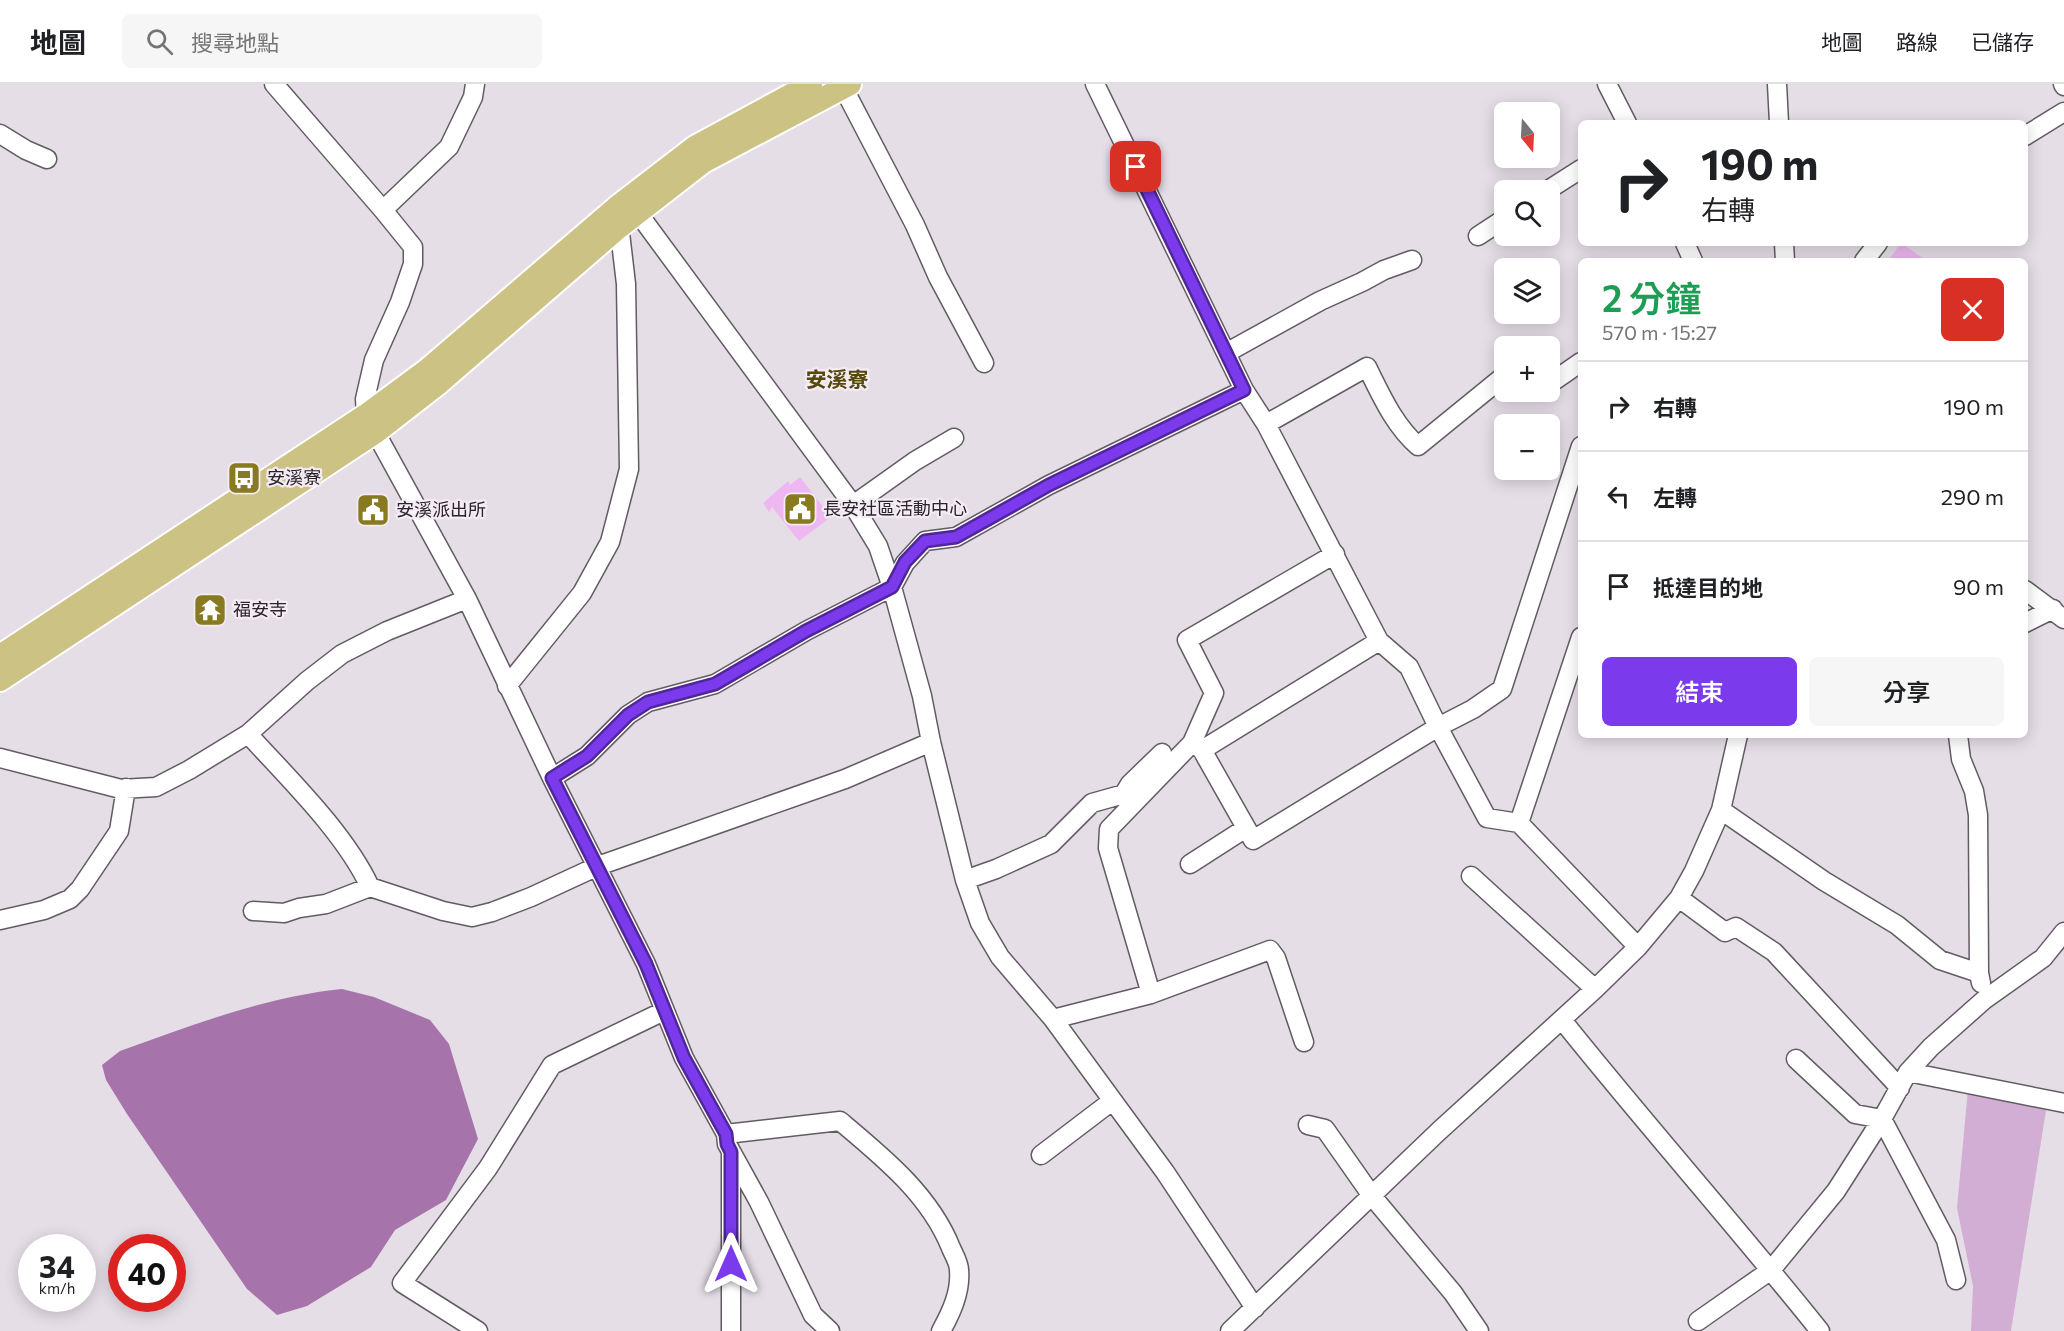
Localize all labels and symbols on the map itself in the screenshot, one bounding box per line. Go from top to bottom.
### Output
north arrow [1494,102,1560,168]
pin [1110,141,1161,192]
district label: 安溪寮 [806,366,869,391]
bus stop icon: 安溪寮 [226,460,262,496]
place label: 安溪寮 [267,466,321,488]
public building icon: 長安社區活動中心 [782,491,818,527]
public building icon: 安溪派出所 [355,492,391,528]
place label: 長安社區活動中心 [823,497,967,519]
place label: 安溪派出所 [396,498,486,520]
temple icon: 福安寺 [192,592,228,628]
place label: 福安寺 [233,598,287,620]
position arrow [699,1232,763,1296]
speed limit sign: 40 [108,1234,186,1312]

